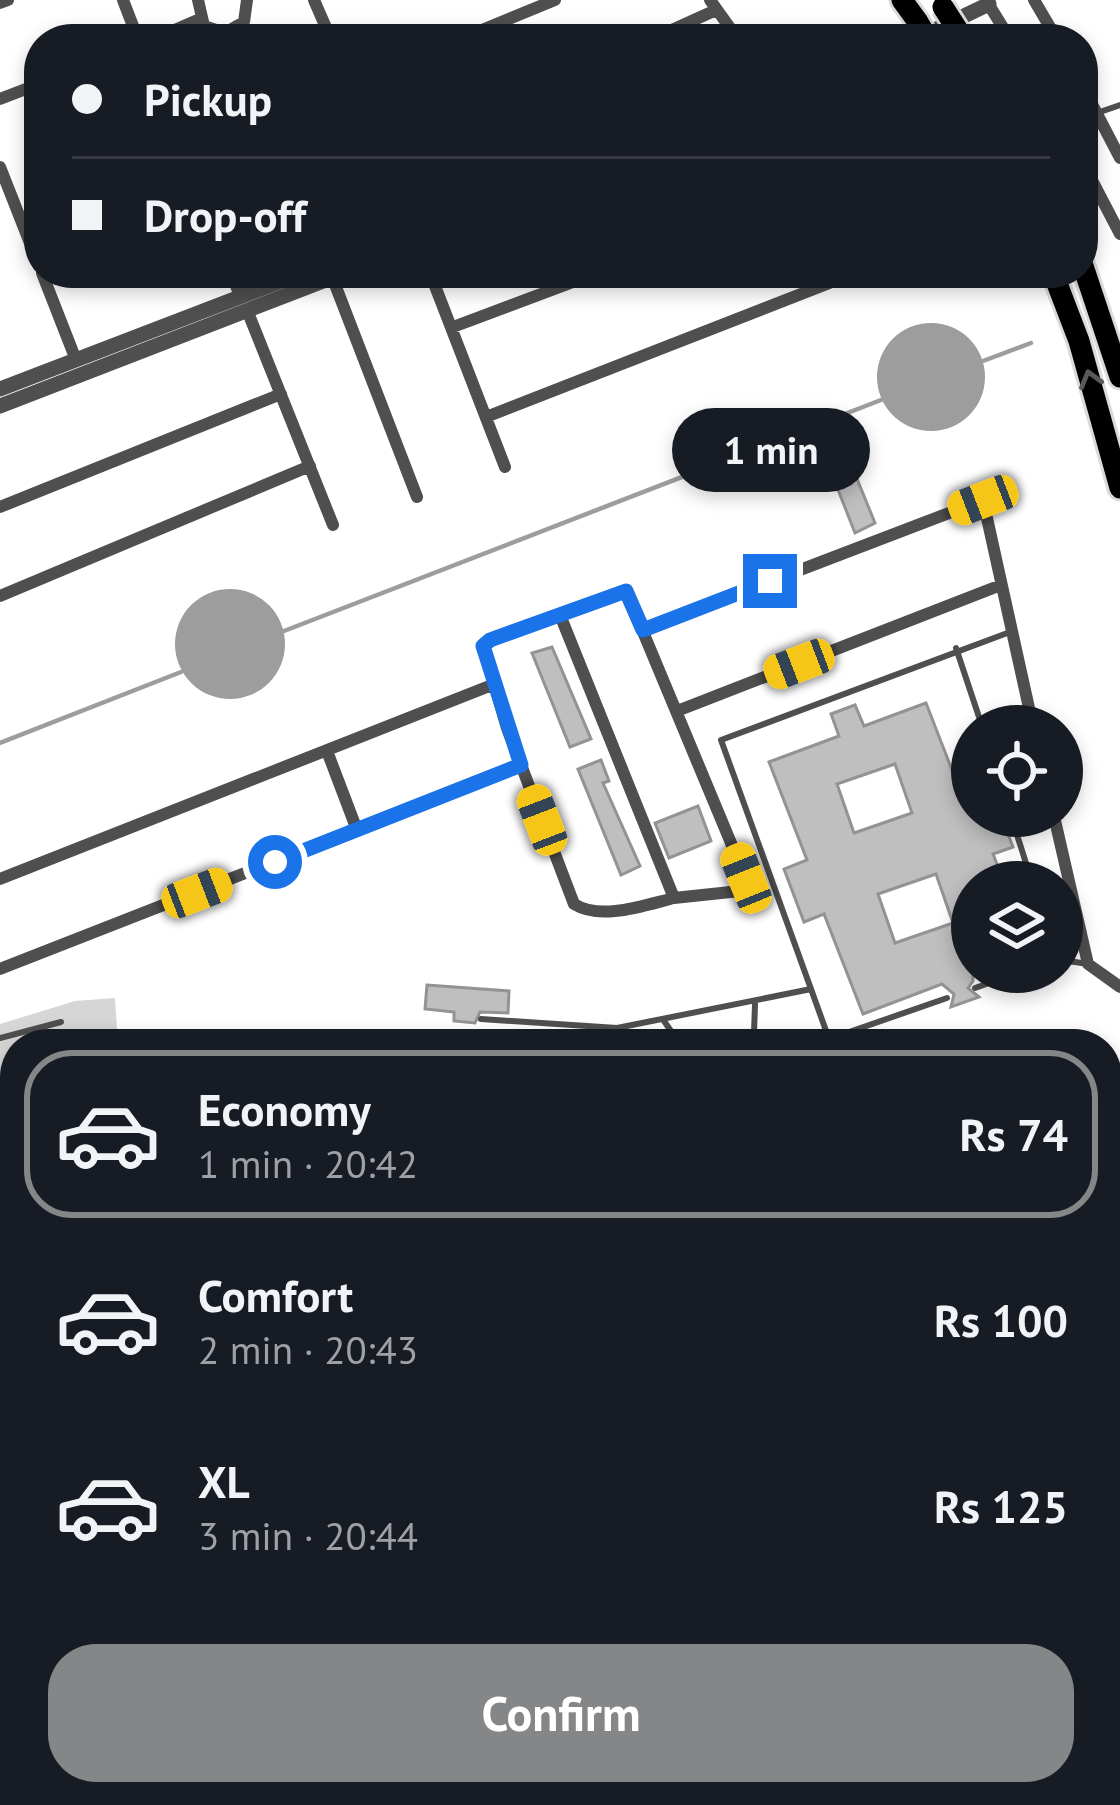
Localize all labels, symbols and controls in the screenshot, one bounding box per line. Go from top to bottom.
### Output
text: Pickup [144,70,272,128]
text: Drop-off [144,186,306,244]
one-way arrow [1080,369,1105,390]
callout: 1 min [671,407,869,491]
text: 1 min [723,424,819,475]
car [943,470,1023,530]
route end [743,554,797,608]
car [759,634,839,694]
map controls [951,705,1083,993]
button: locate [951,705,1083,837]
car [512,780,572,860]
route start [248,835,302,889]
car [716,838,776,918]
button: layers [951,861,1083,993]
car [157,863,237,923]
icon: car [54,1080,162,1188]
text: Economy [198,1080,371,1138]
text: Rs 74 [960,1105,1068,1163]
text: 1 min · 20:42 [198,1138,418,1189]
icon: car [54,1266,162,1374]
text: Comfort [198,1266,353,1324]
text: Rs 100 [934,1291,1068,1349]
text: 2 min · 20:43 [198,1324,418,1375]
icon: car [54,1452,162,1560]
text: XL [198,1452,250,1510]
text: Rs 125 [934,1477,1068,1535]
text: 3 min · 20:44 [198,1510,418,1561]
button: Confirm [48,1644,1074,1782]

